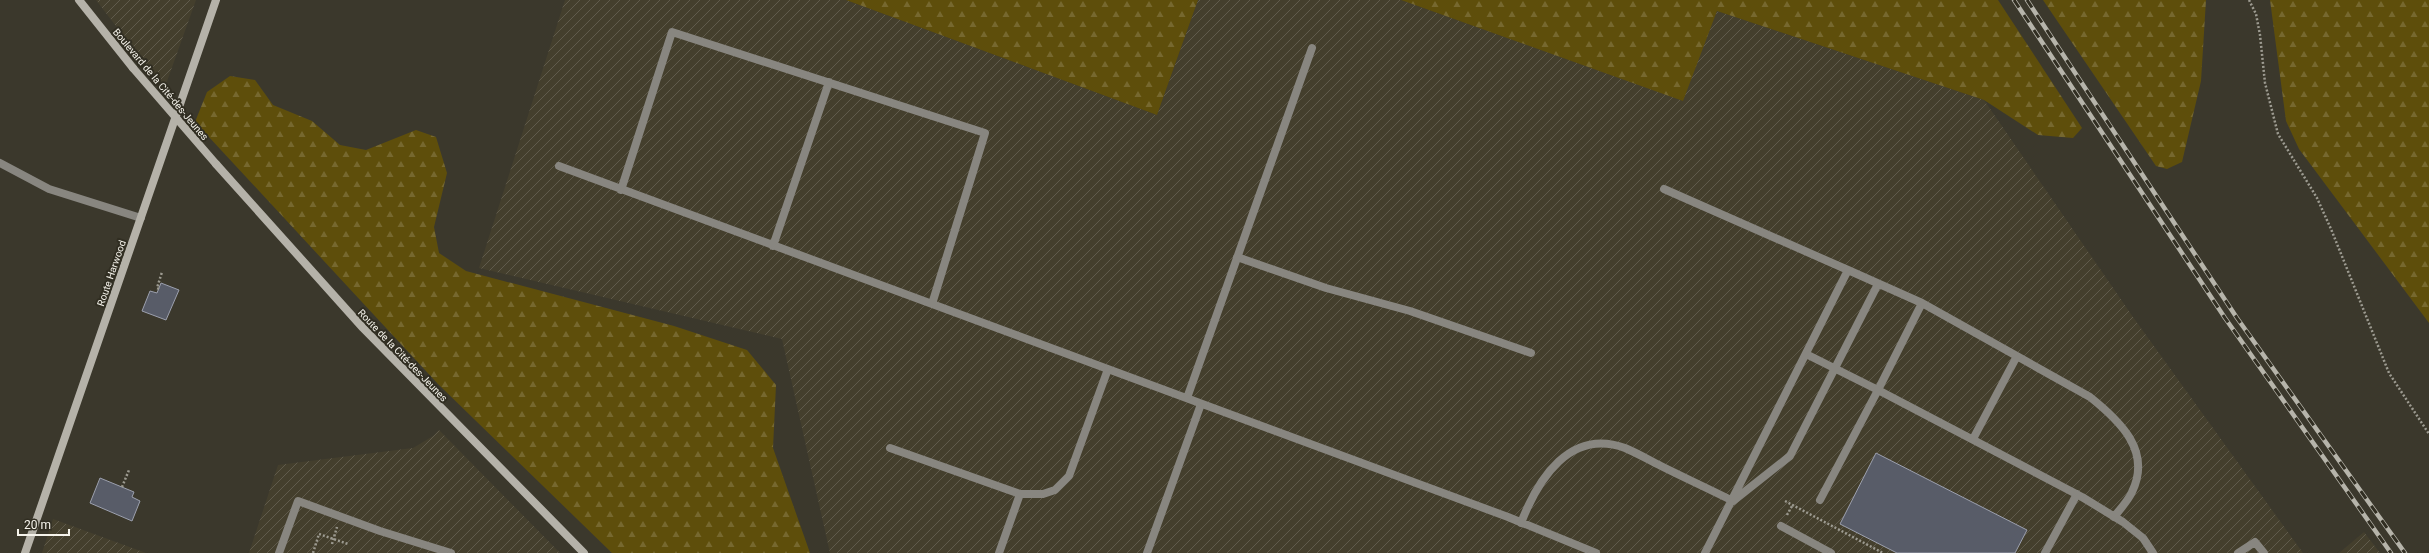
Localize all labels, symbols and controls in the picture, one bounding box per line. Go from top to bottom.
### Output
street label: Boulevard de la Cité-des-Jeunes [111,26,210,142]
street label: Route Harwood [95,239,128,308]
street label: Route de la Cité-des-Jeunes [356,307,450,404]
scale bar [18,511,69,537]
text: 20 m [24,518,51,532]

